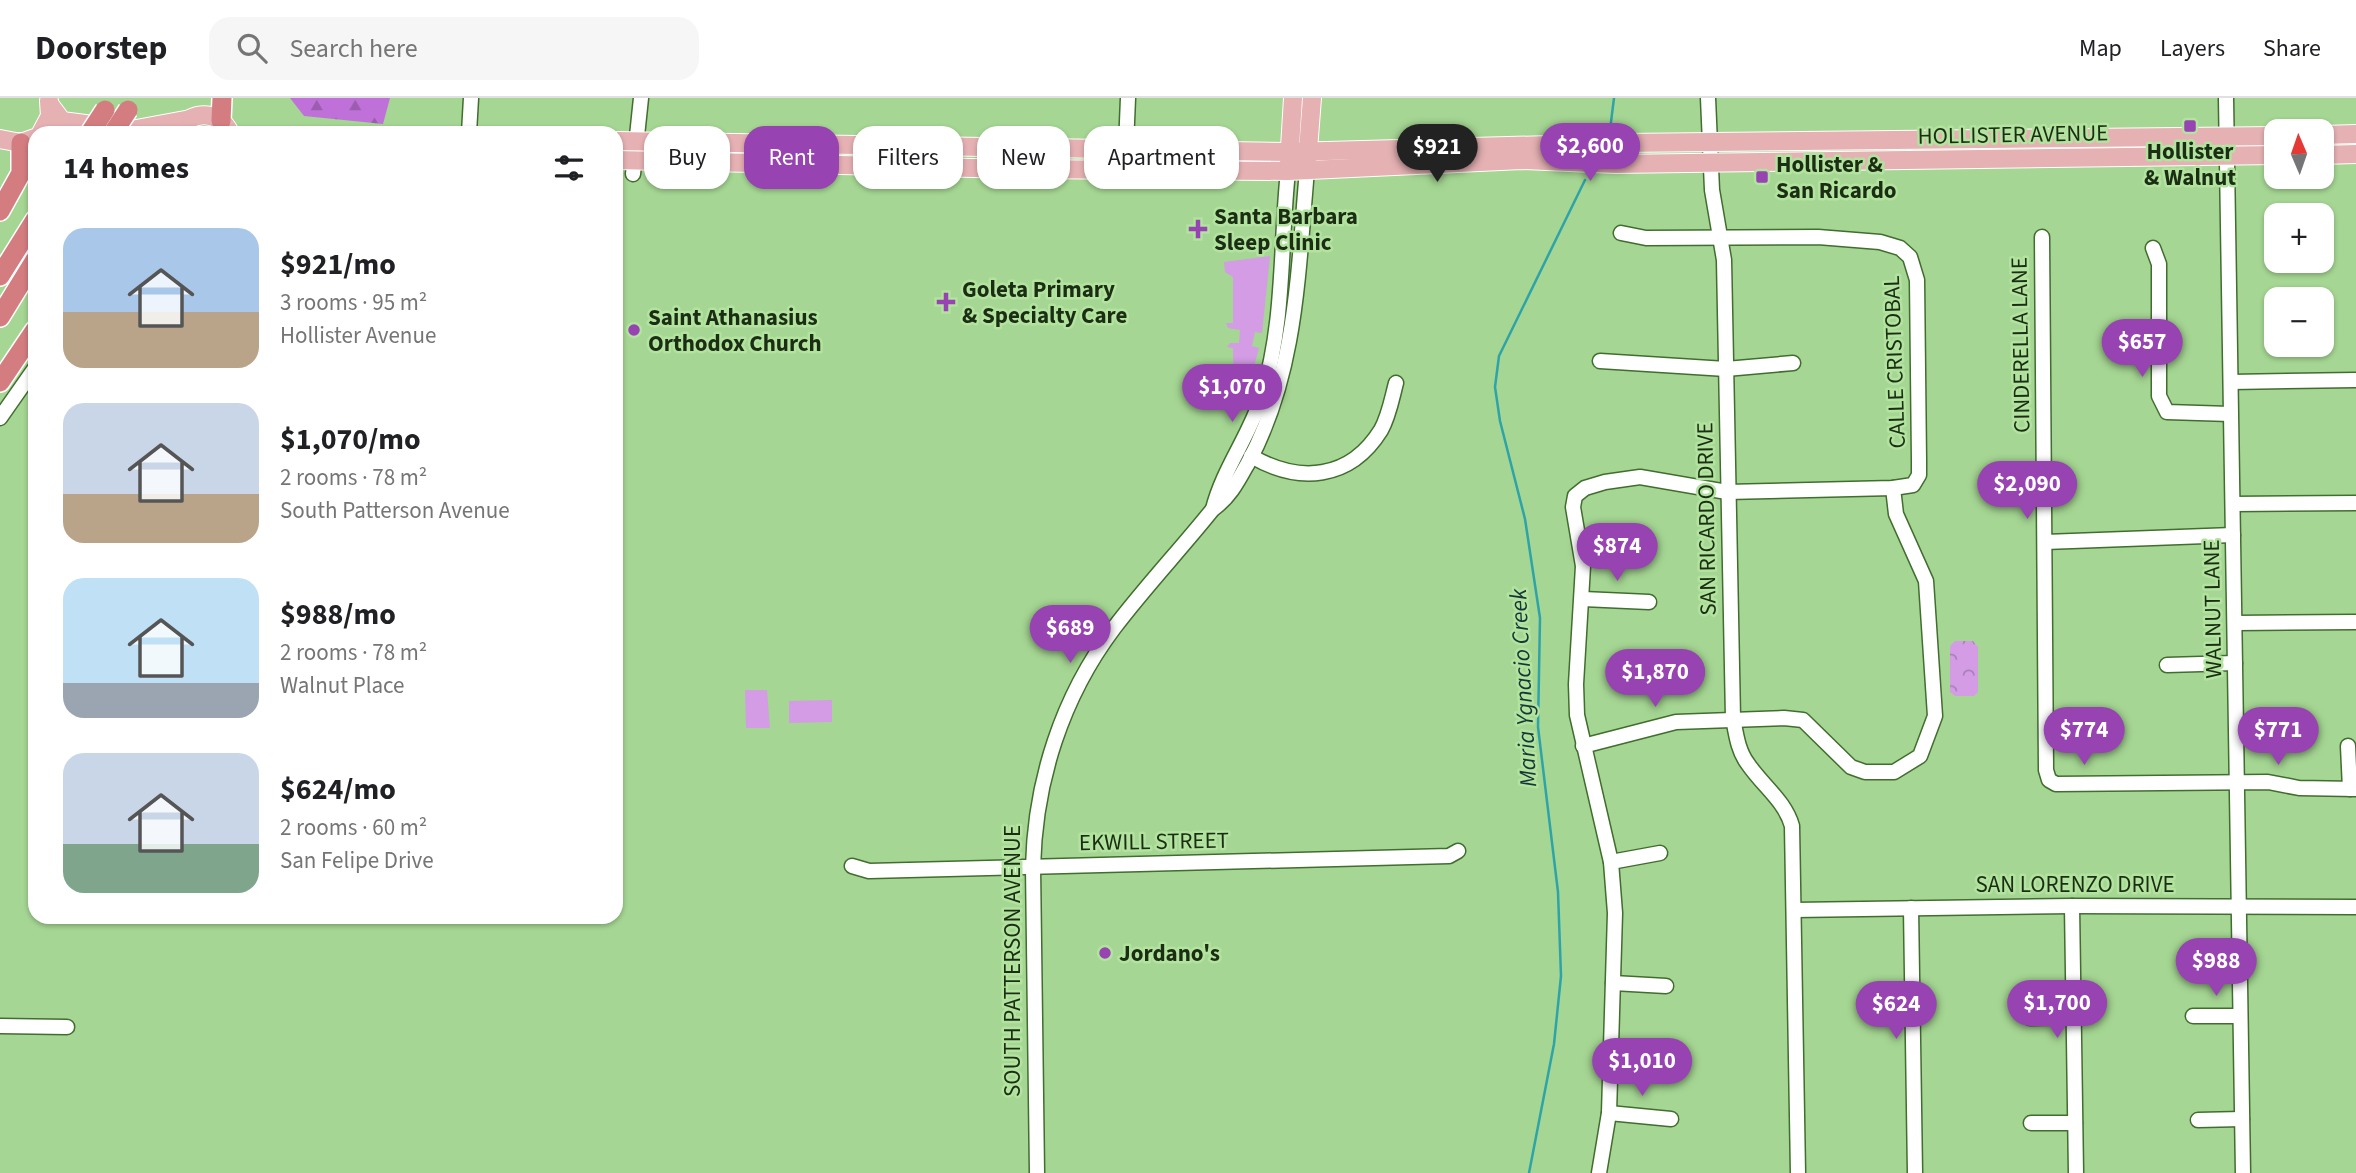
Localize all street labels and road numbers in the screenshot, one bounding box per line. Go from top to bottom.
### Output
street label: HOLLISTER AVENUE [1917,116,2109,153]
street label: CINDERELLA LANE [2002,257,2039,433]
street label: CALLE CRISTOBAL [1875,275,1914,449]
street label: SAN RICARDO DRIVE [1688,422,1725,616]
street label: WALNUT LANE [2195,539,2230,679]
street label: EKWILL STREET [1079,824,1229,859]
street label: SOUTH PATTERSON AVENUE [996,825,1029,1097]
street label: SAN LORENZO DRIVE [1975,868,2175,901]

